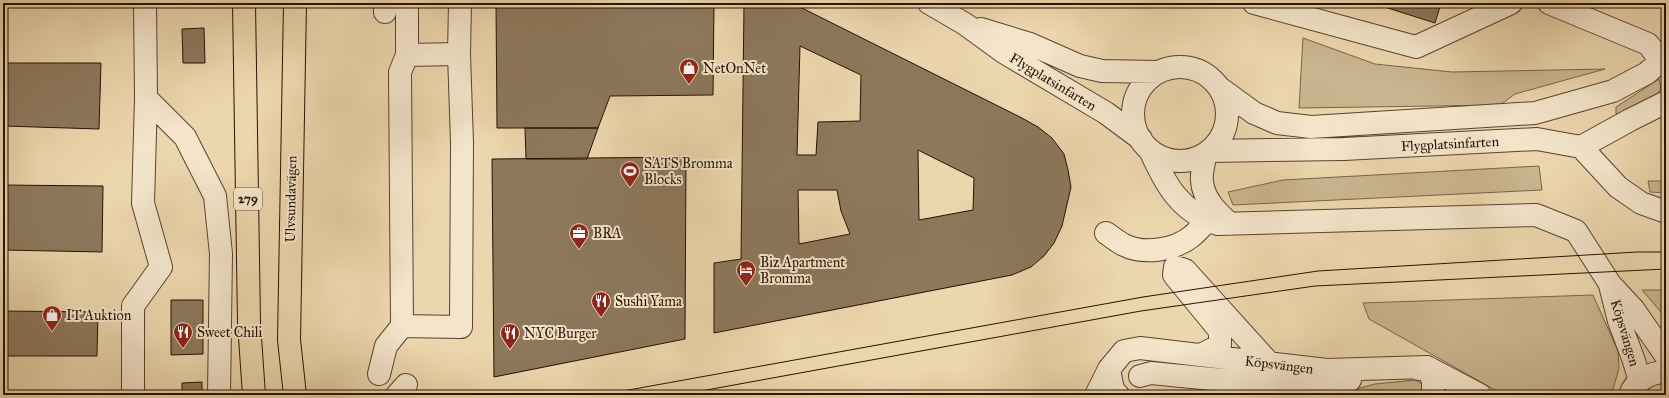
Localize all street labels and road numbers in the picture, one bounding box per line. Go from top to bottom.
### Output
street label: Flygplatsinfarten [1007,49,1100,115]
street label: Flygplatsinfarten [1401,133,1500,155]
street label: Ulvsundavägen [282,155,300,243]
road number: 279 [234,188,262,210]
street label: Köpsvängen [1607,297,1643,369]
street label: Köpsvängen [1244,352,1315,378]

